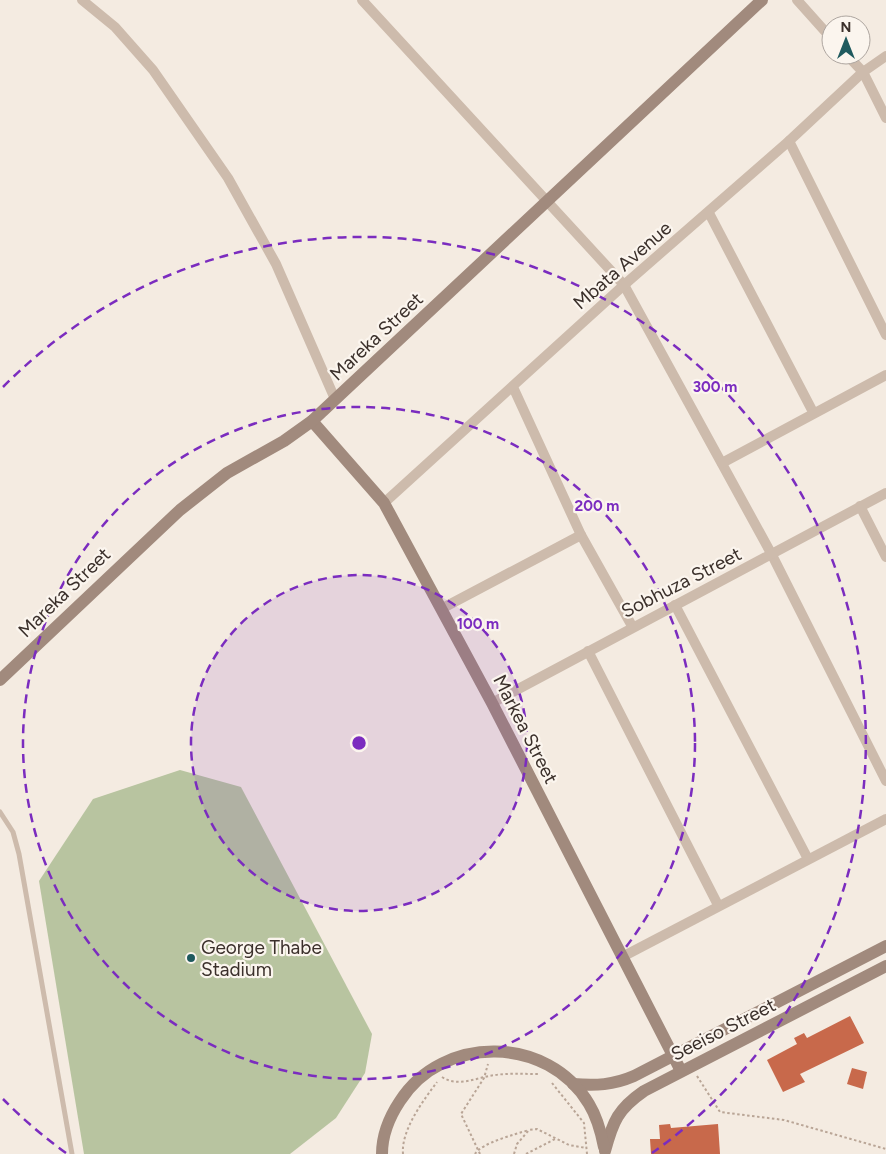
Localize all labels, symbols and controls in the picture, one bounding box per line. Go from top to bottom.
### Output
north arrow [821,15,871,65]
text: N [841,19,851,36]
street label: Mbata Avenue [568,216,676,314]
street label: Mareka Street [325,287,428,385]
text: 300 m [693,378,737,396]
text: 200 m [575,497,619,515]
street label: Sobhuza Street [617,542,745,623]
street label: Mareka Street [14,543,115,642]
text: 100 m [457,615,499,633]
street label: Markea Street [488,671,563,788]
centre of rings [350,734,368,752]
place label: George Thabe Stadium [201,936,322,981]
marker: George Thabe Stadium [185,952,197,964]
street label: Seeiso Street [667,993,779,1066]

